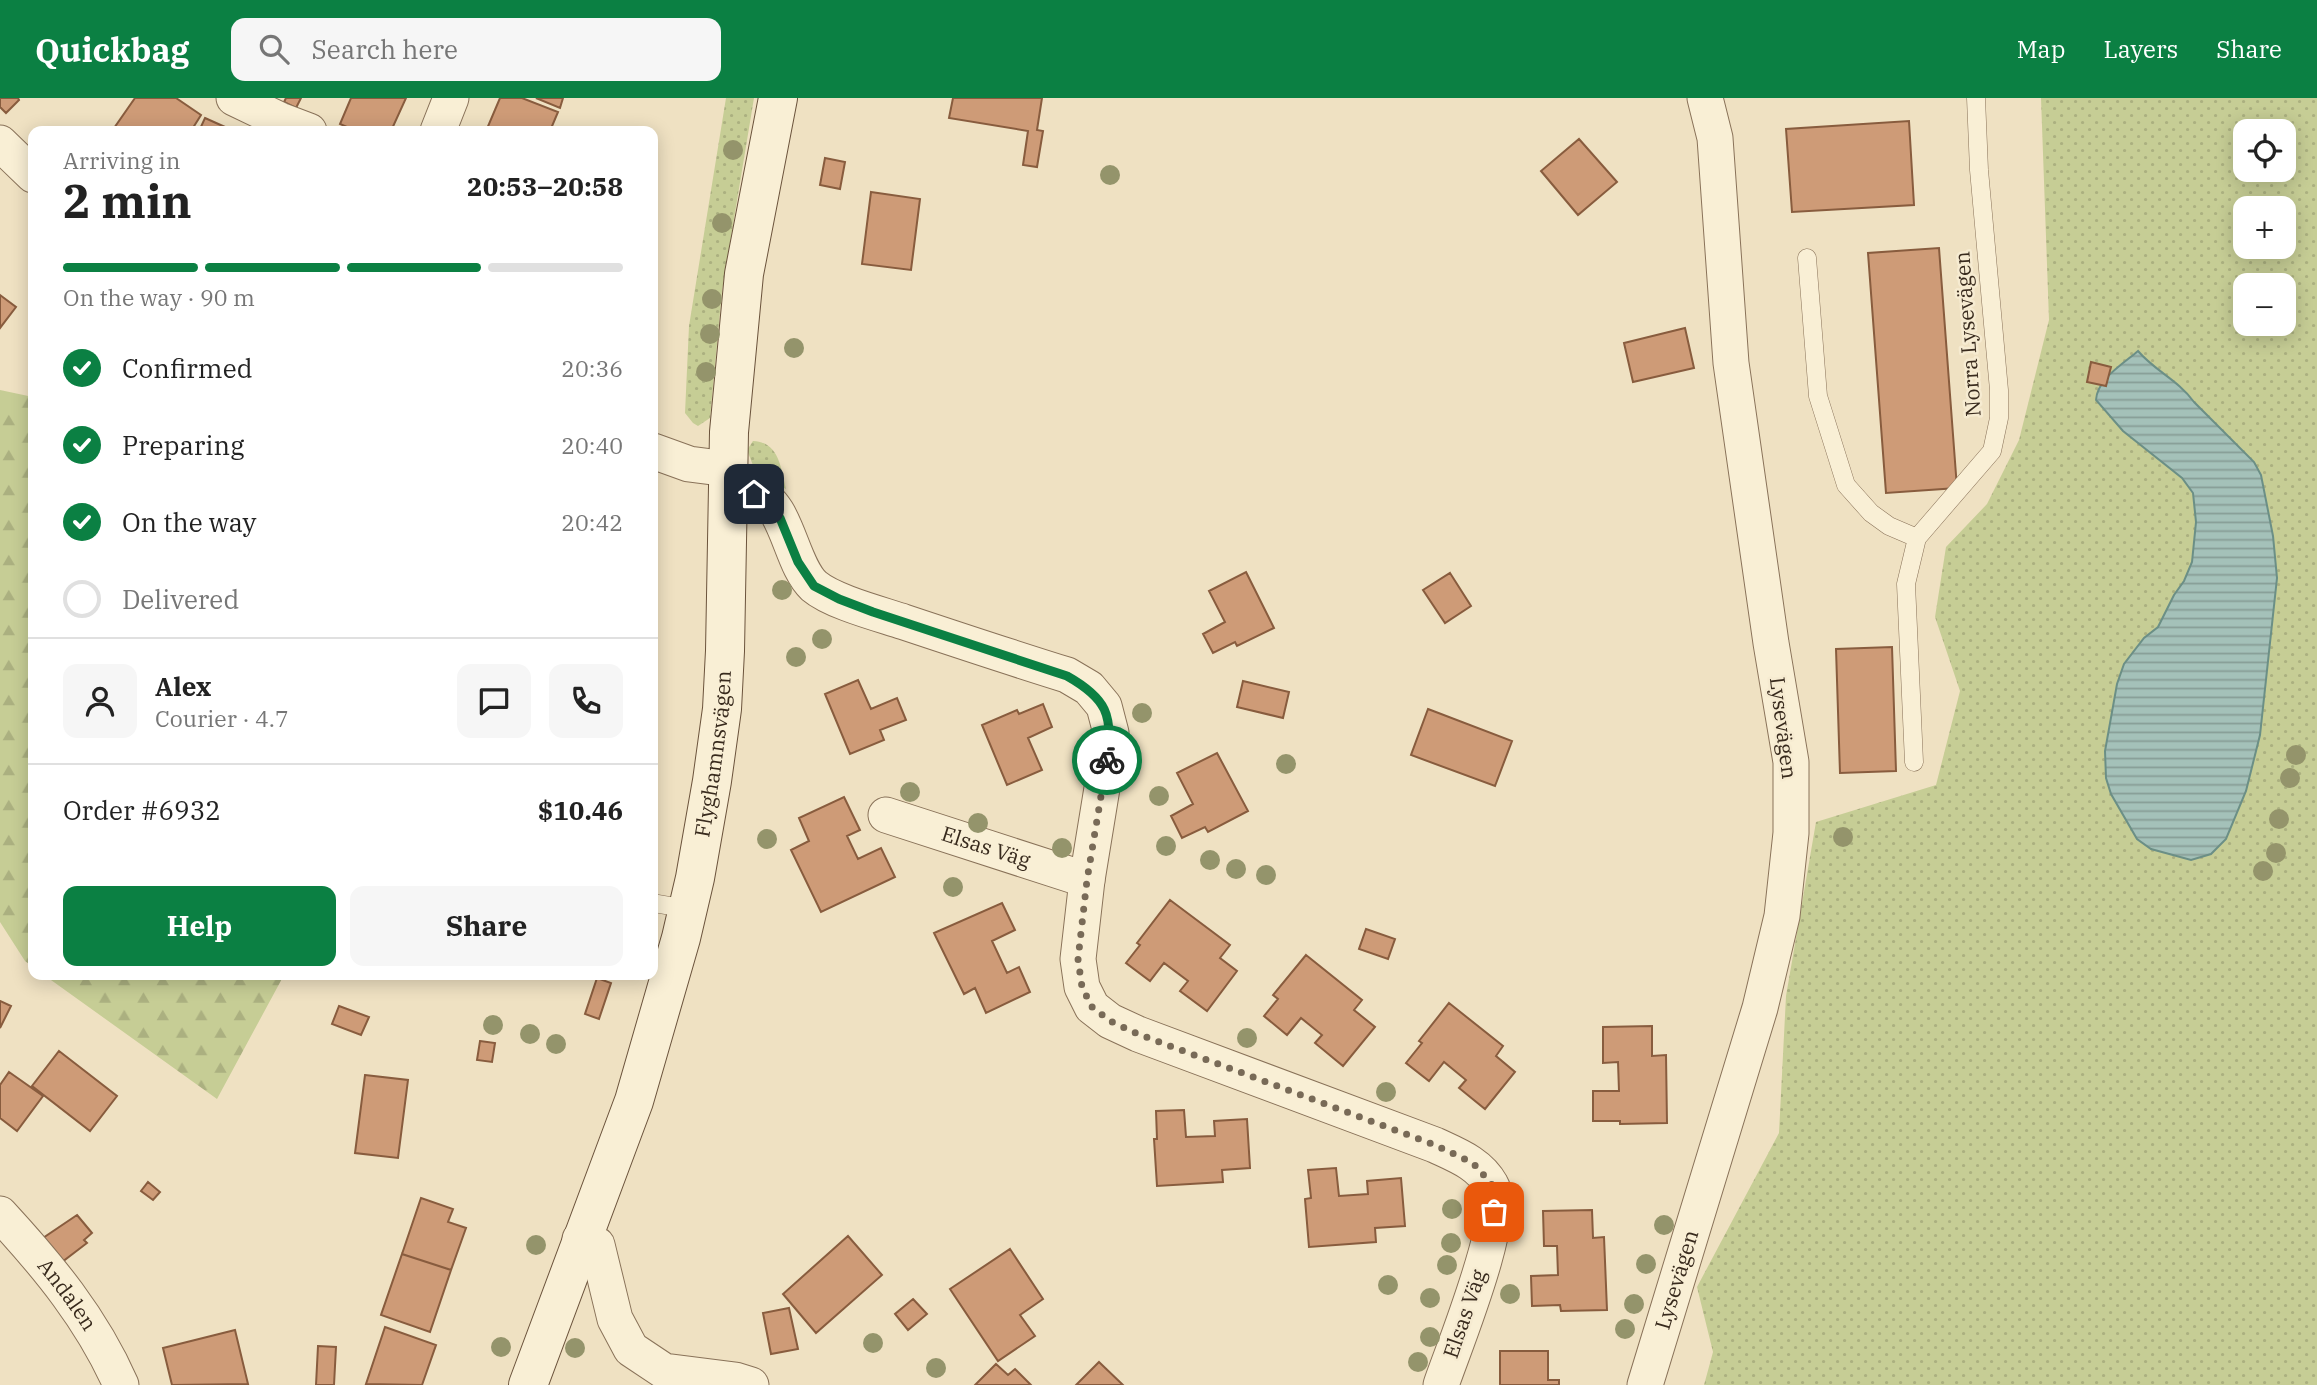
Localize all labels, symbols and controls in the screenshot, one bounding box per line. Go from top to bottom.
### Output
search box [231,18,721,81]
text: Quickbag [35,28,189,71]
icon: search [255,30,293,68]
text: Search here [311,32,458,66]
text: Map [2017,33,2065,65]
text: Layers [2103,33,2178,65]
text: Share [2216,33,2282,65]
map controls [2233,119,2296,336]
button: locate [2233,119,2296,182]
text: Arriving in [63,145,180,175]
text: 20:53–20:58 [467,169,623,203]
text: 2 min [63,171,192,231]
button: + [2233,196,2296,259]
street label: Norra Lysevägen [1947,250,1987,418]
button: − [2233,273,2296,336]
text: On the way · 90 m [63,282,255,312]
icon: check [63,349,101,387]
text: Confirmed [122,351,253,385]
text: 20:36 [561,353,623,383]
icon: check [63,426,101,464]
text: Preparing [122,428,244,462]
text: 20:40 [561,430,623,460]
pin [724,464,784,524]
icon: home [735,475,773,513]
icon: check [63,503,101,541]
text: On the way [122,505,256,539]
text: 20:42 [561,507,623,537]
text: Delivered [122,582,239,616]
button: person [63,664,137,738]
button: chat [457,664,531,738]
button: phone [549,664,623,738]
text: Alex [155,669,211,703]
street label: Flyghamnsvägen [687,670,737,839]
street label: Lysevägen [1764,675,1804,781]
text: Courier · 4.7 [155,703,289,733]
courier [1072,725,1142,795]
icon: bike [1088,741,1126,779]
text: Order #6932 [63,793,221,827]
text: $10.46 [538,793,623,827]
street label: Elsas Väg [938,819,1035,874]
button: Help [63,886,336,966]
button: Share [350,886,623,966]
pin [1464,1182,1524,1242]
icon: bag [1475,1193,1513,1231]
street label: Lysevägen [1648,1226,1705,1333]
street label: Andalen [32,1252,104,1336]
street label: Elsas Väg [1436,1265,1492,1362]

